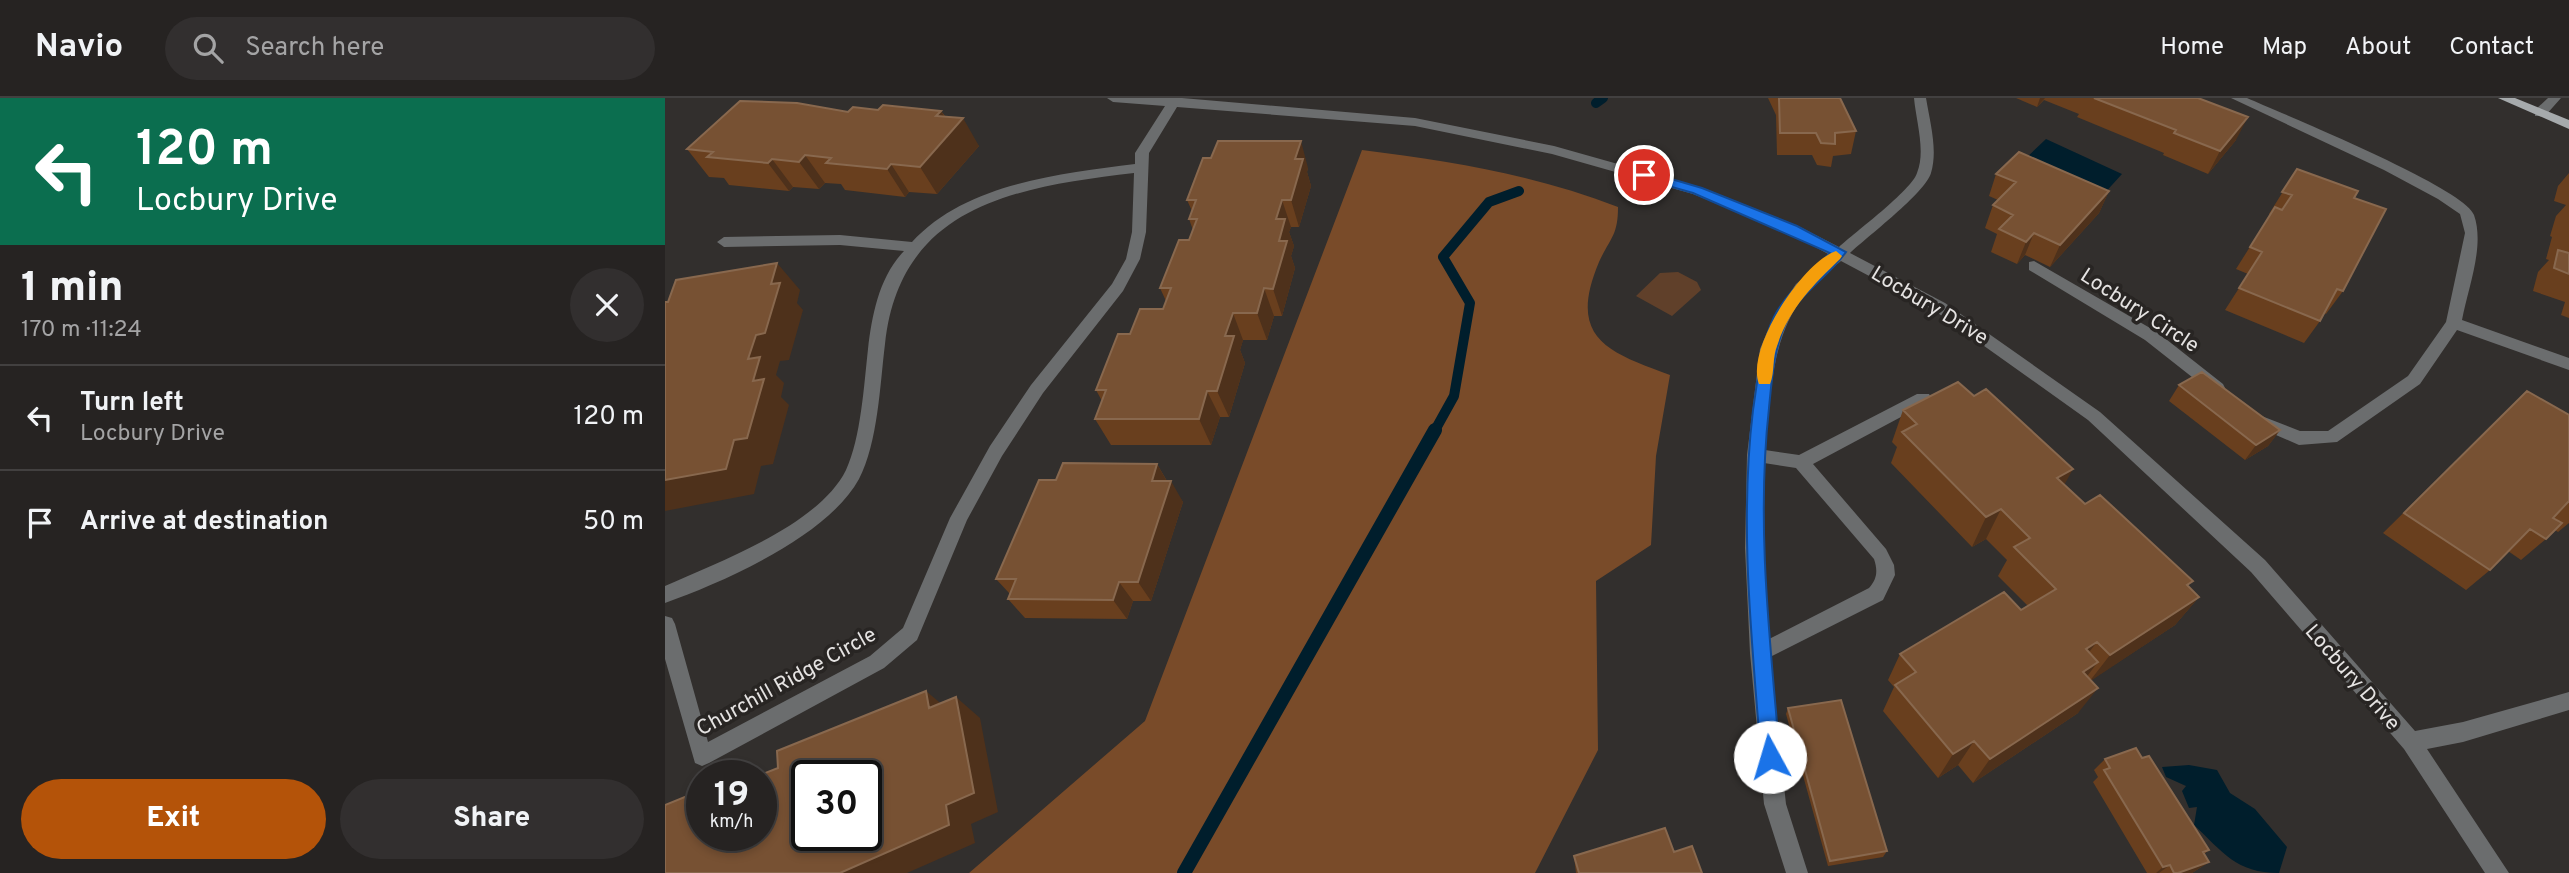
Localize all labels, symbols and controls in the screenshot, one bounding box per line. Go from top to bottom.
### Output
search box [165,17,655,80]
text: Navio [35,27,123,69]
icon: search [189,29,227,67]
text: Search here [245,32,384,65]
text: Home [2160,33,2224,63]
text: Map [2262,33,2307,63]
text: About [2345,33,2411,63]
text: Contact [2449,33,2534,63]
text: 120 m [136,121,273,183]
icon: left [21,126,112,217]
pin [1614,145,1674,205]
icon: arrive [1625,156,1663,194]
text: Locbury Drive [136,182,337,222]
street label: Locbury Drive [1866,261,1993,352]
text: 1 min [21,263,124,316]
street label: Locbury Circle [2075,263,2204,360]
button: close [570,268,644,342]
text: 170 m · 11:24 [21,316,142,345]
text: Turn left [80,387,184,420]
icon: left [21,399,59,437]
text: 120 m [574,401,644,434]
text: Locbury Drive [80,420,225,449]
icon: arrive [21,504,59,542]
text: Arrive at destination [80,506,328,539]
text: 50 m [583,506,644,539]
street label: Locbury Drive [2298,619,2405,737]
street label: Churchill Ridge Circle [692,622,881,743]
position arrow [1733,720,1807,794]
speed limit sign: 30 [791,760,882,851]
text: 19 [714,774,749,818]
button: Exit [21,779,326,859]
button: Share [340,779,644,859]
text: km/h [710,811,753,834]

